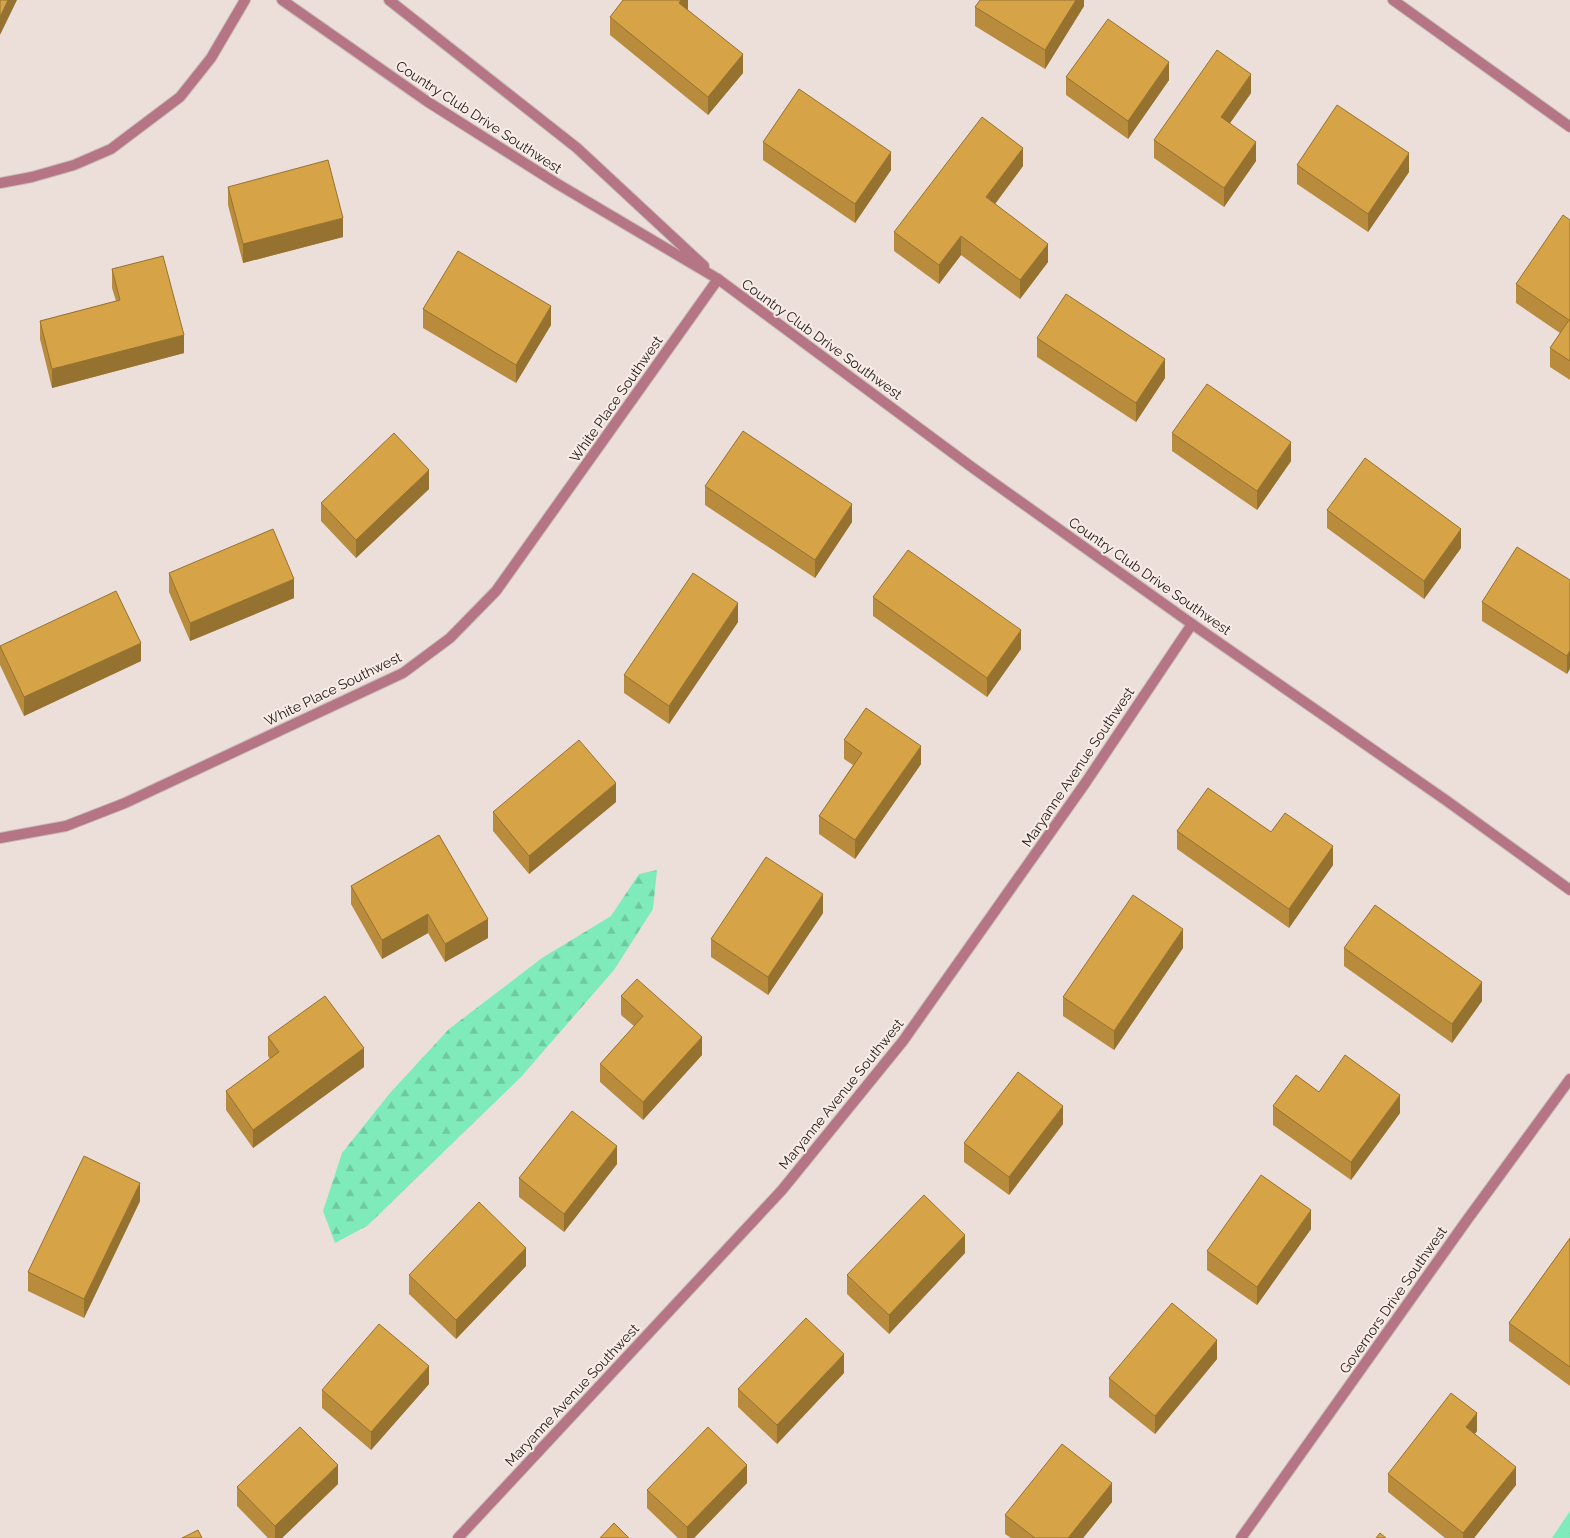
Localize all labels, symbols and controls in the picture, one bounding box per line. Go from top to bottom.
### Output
street label: Country Club Drive Southwest [393,57,565,177]
street label: Country Club Drive Southwest [739,275,906,403]
street label: White Place Southwest [566,333,666,465]
street label: Country Club Drive Southwest [1066,514,1234,638]
street label: White Place Southwest [262,649,404,729]
street label: Maryanne Avenue Southwest [1019,684,1138,850]
street label: Maryanne Avenue Southwest [775,1015,907,1172]
street label: Governors Drive Southwest [1336,1223,1450,1377]
street label: Maryanne Avenue Southwest [502,1320,642,1469]

